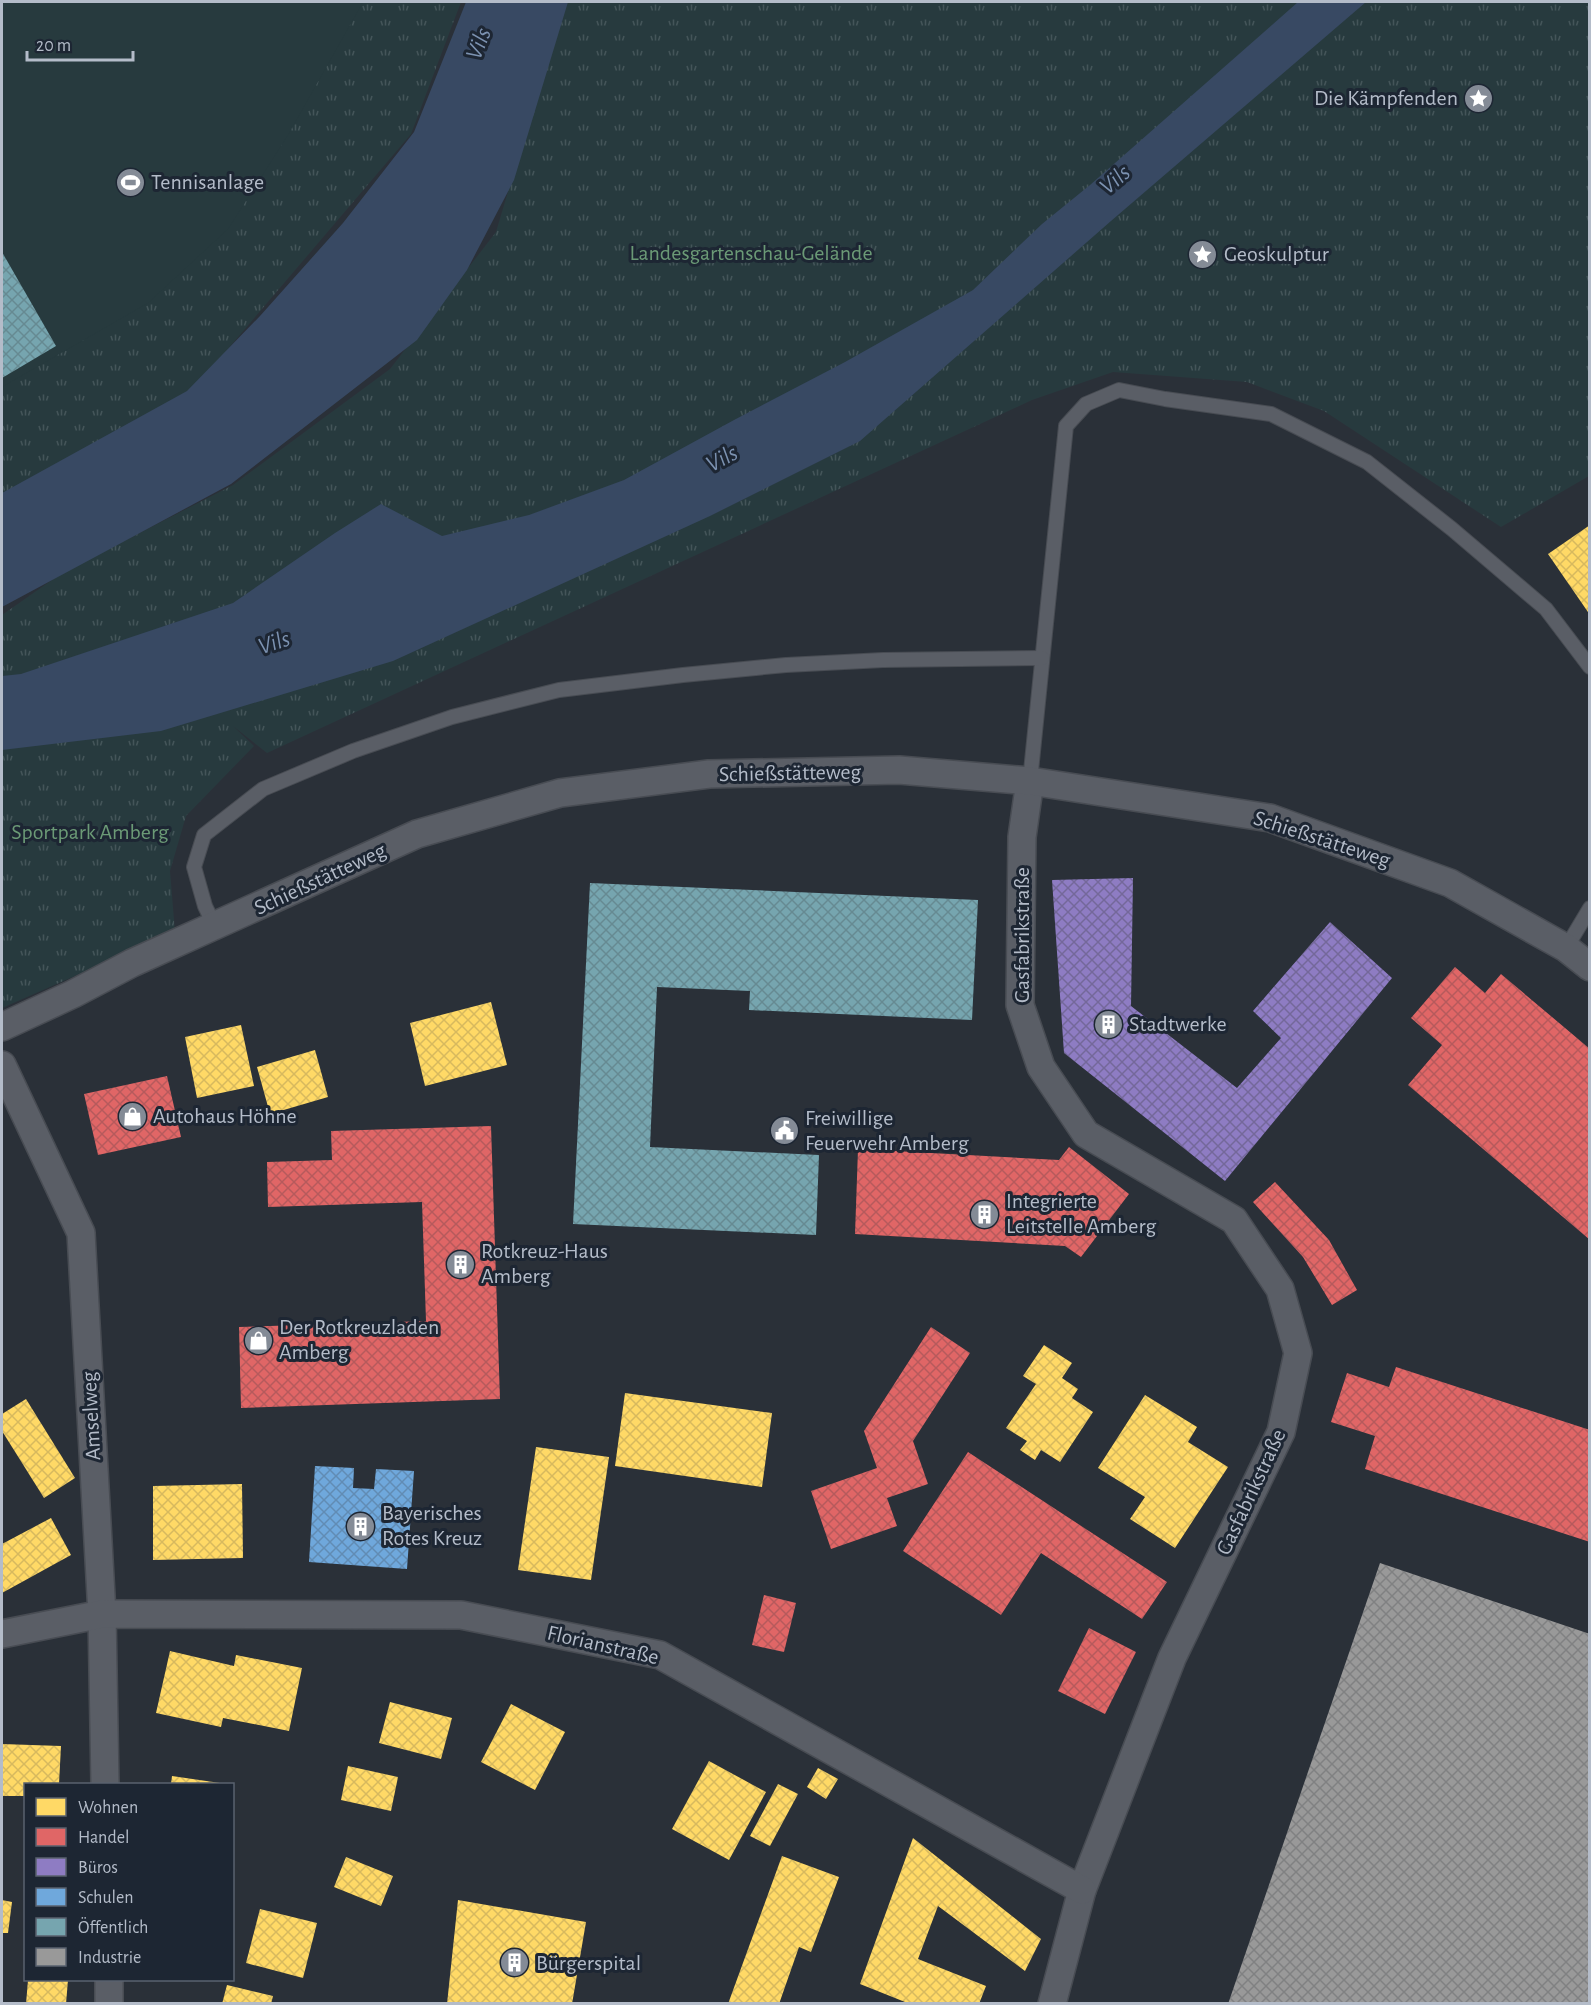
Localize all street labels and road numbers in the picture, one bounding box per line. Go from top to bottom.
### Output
street label: Schießstätteweg [719,761,862,785]
street label: Schießstätteweg [1251,807,1393,872]
street label: Schießstätteweg [251,839,389,919]
street label: Gasfabrikstraße [1011,867,1033,1003]
street label: Amselweg [78,1371,104,1461]
street label: Gasfabrikstraße [1212,1426,1290,1558]
street label: Florianstraße [545,1621,661,1669]

